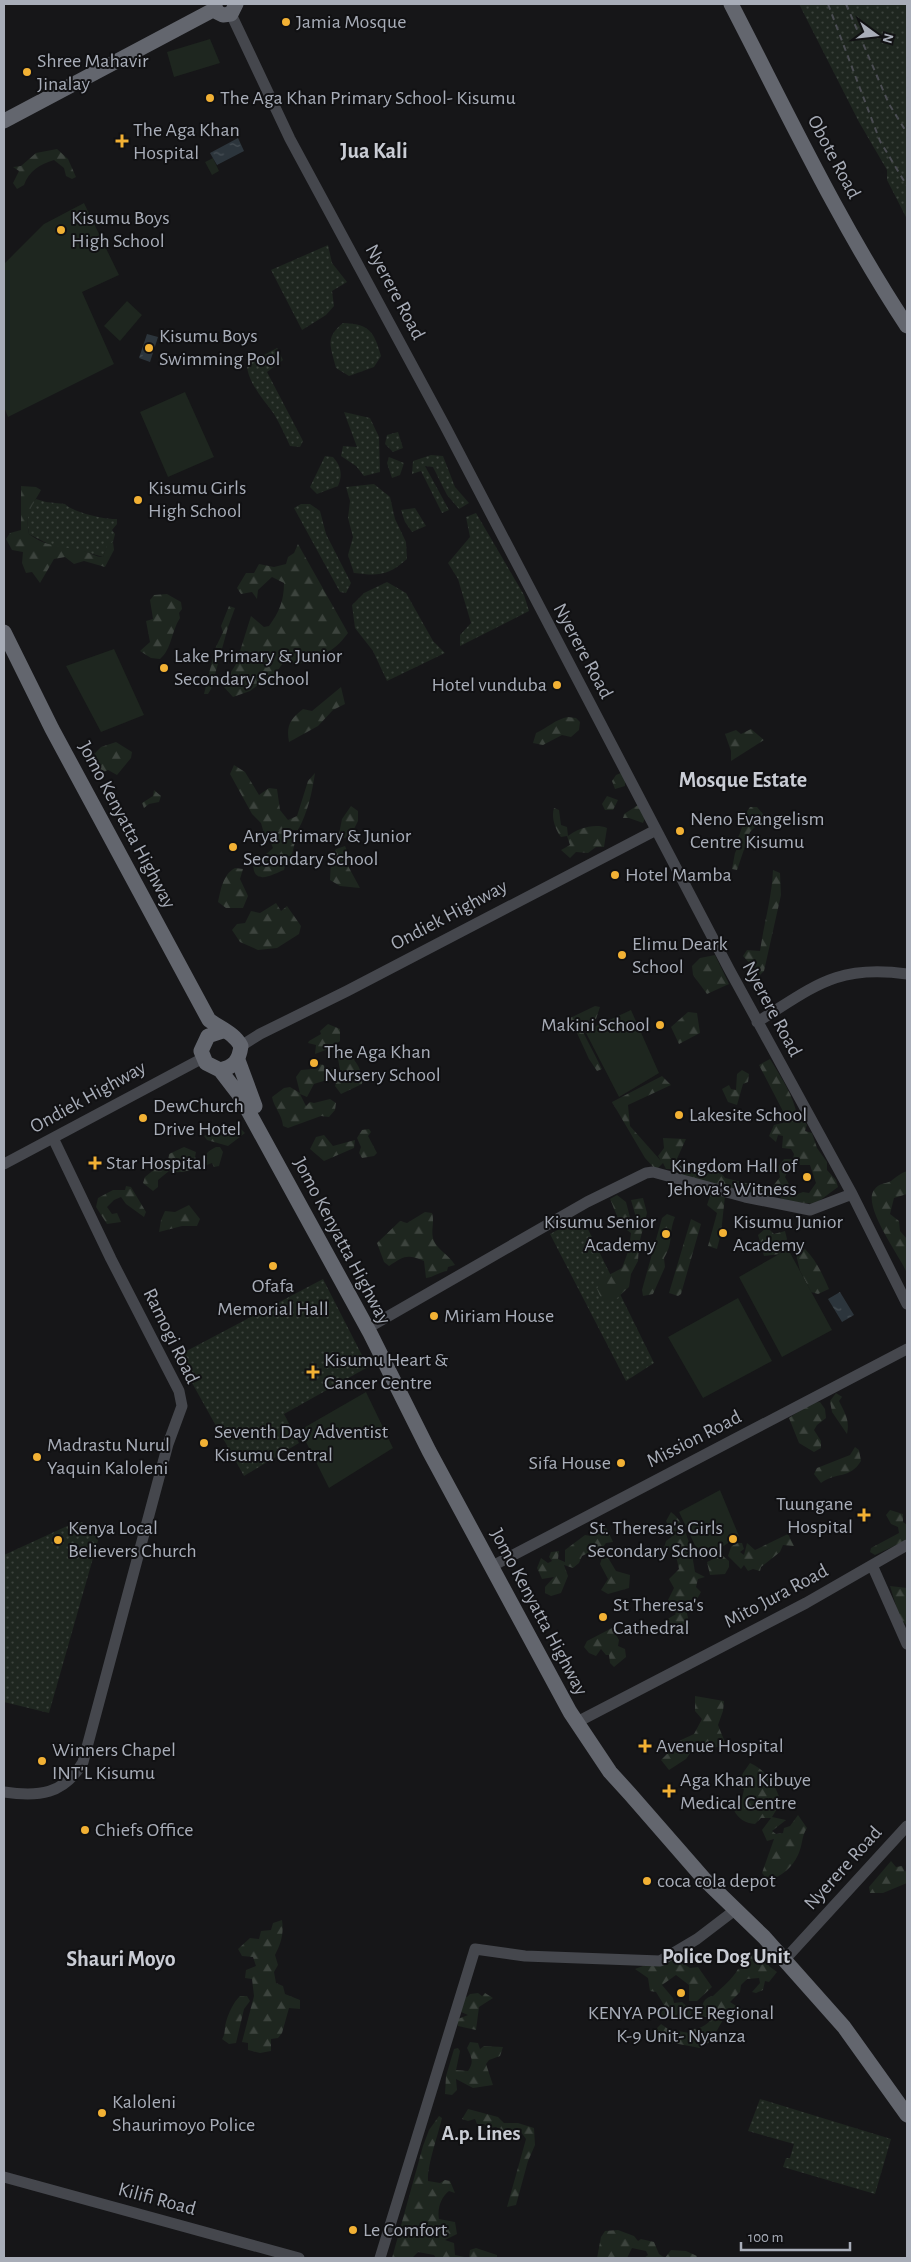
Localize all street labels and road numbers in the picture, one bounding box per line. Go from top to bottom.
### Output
street label: Obote Road [804,112,864,202]
street label: Nyerere Road [362,241,428,343]
street label: Nyerere Road [550,600,616,702]
street label: Jomo Kenyatta Highway [75,738,180,912]
street label: Ondiek Highway [387,876,511,954]
street label: Nyerere Road [739,958,805,1060]
street label: Ondiek Highway [27,1057,150,1137]
street label: Jomo Kenyatta Highway [290,1154,395,1328]
street label: Ramogi Road [139,1285,203,1387]
street label: Mission Road [643,1407,745,1471]
street label: Jomo Kenyatta Highway [487,1525,592,1699]
street label: Mito Jura Road [721,1560,831,1632]
street label: Nyerere Road [800,1822,886,1914]
street label: Kilifi Road [116,2179,198,2219]

